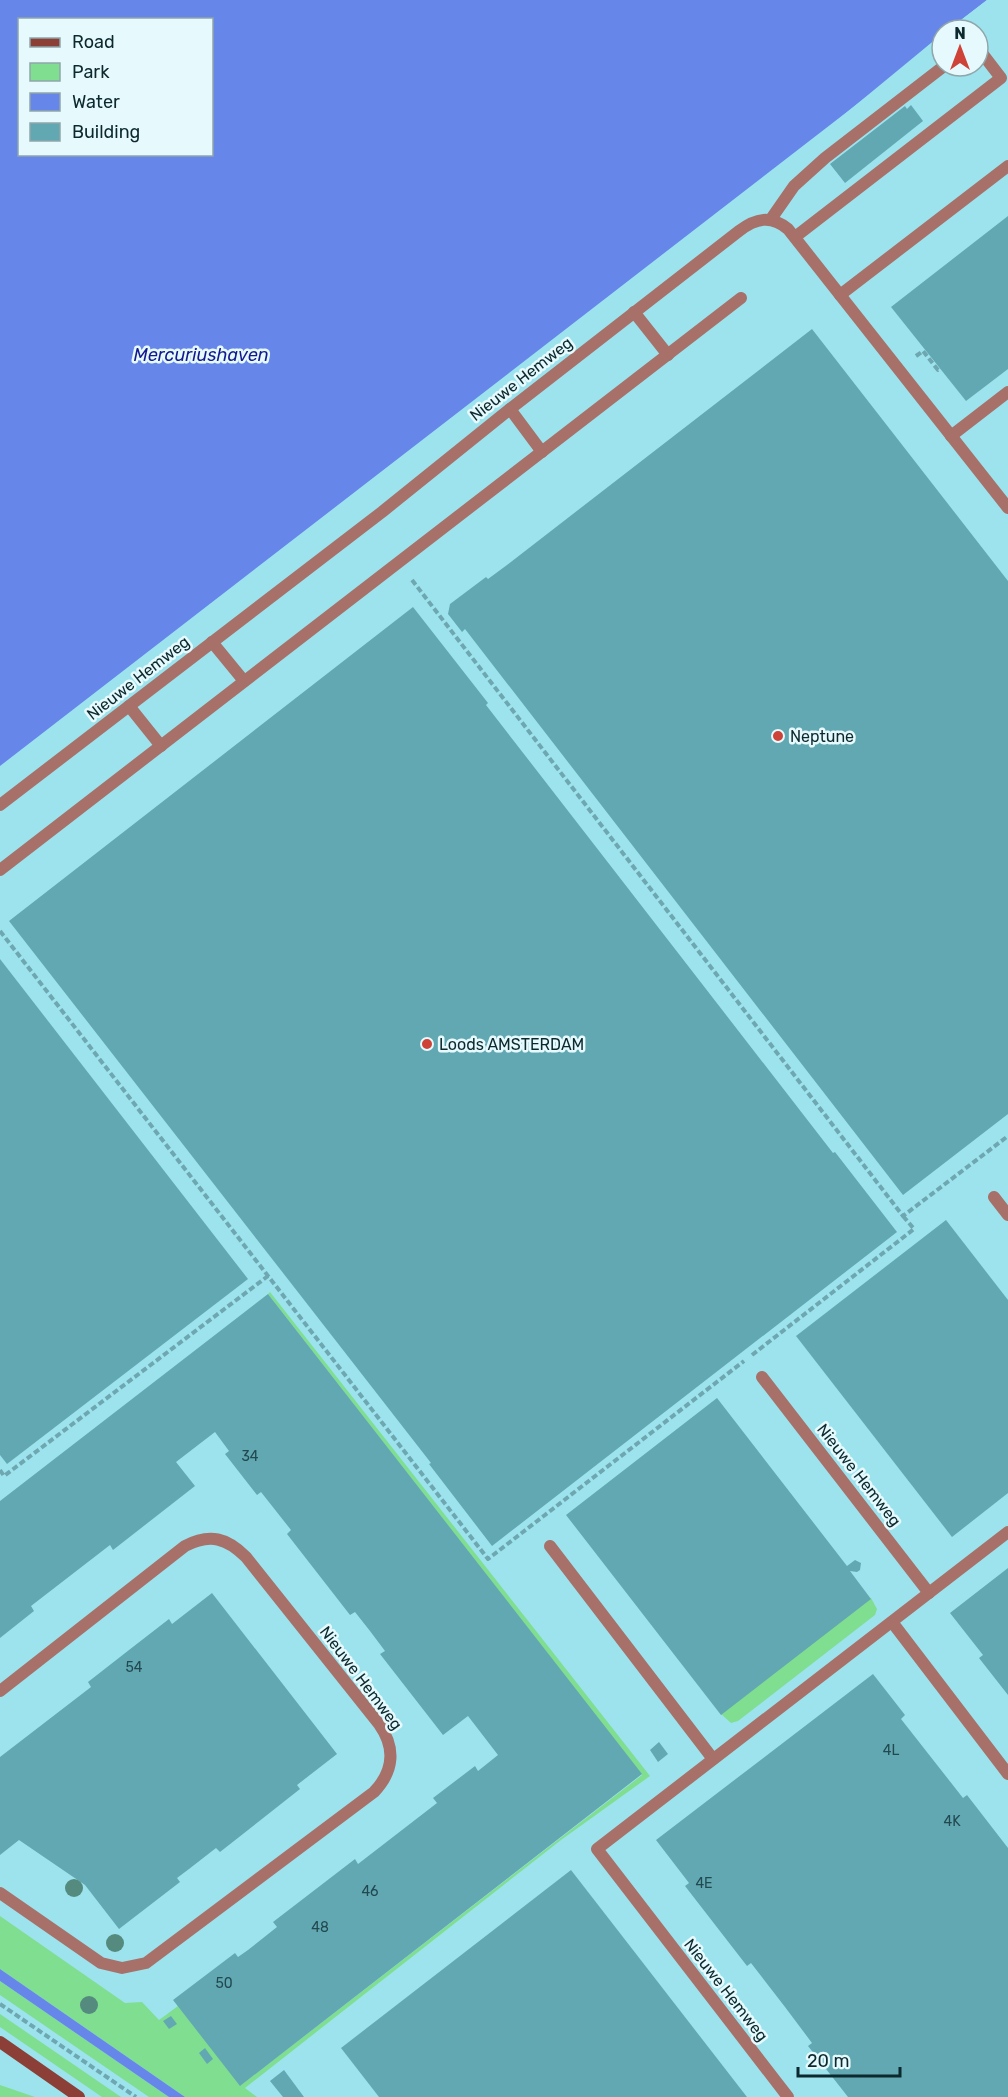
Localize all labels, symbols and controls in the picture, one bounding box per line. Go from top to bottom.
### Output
legend [18,18,213,156]
north arrow [930,18,990,78]
text: N [954,24,966,43]
text: Road [72,31,115,53]
text: Park [72,61,110,83]
text: Water [72,91,120,113]
text: Building [72,121,140,143]
street label: Nieuwe Hemweg [466,333,576,425]
water label: Mercuriushaven [133,344,269,366]
street label: Nieuwe Hemweg [83,632,193,724]
place label: Neptune [790,727,854,746]
marker: Neptune [771,729,785,743]
place label: Loods AMSTERDAM [439,1035,584,1054]
marker: Loods AMSTERDAM [420,1037,434,1051]
street label: Nieuwe Hemweg [813,1420,905,1530]
house number: 34 [241,1448,259,1465]
street label: Nieuwe Hemweg [316,1622,406,1734]
house number: 54 [125,1659,143,1676]
house number: 4L [883,1742,899,1759]
house number: 4K [943,1813,961,1830]
house number: 4E [695,1875,713,1892]
house number: 46 [361,1883,379,1900]
house number: 48 [311,1919,329,1936]
street label: Nieuwe Hemweg [680,1935,772,2045]
house number: 50 [215,1975,233,1992]
scale bar [798,2040,900,2078]
text: 20 m [807,2050,849,2072]

